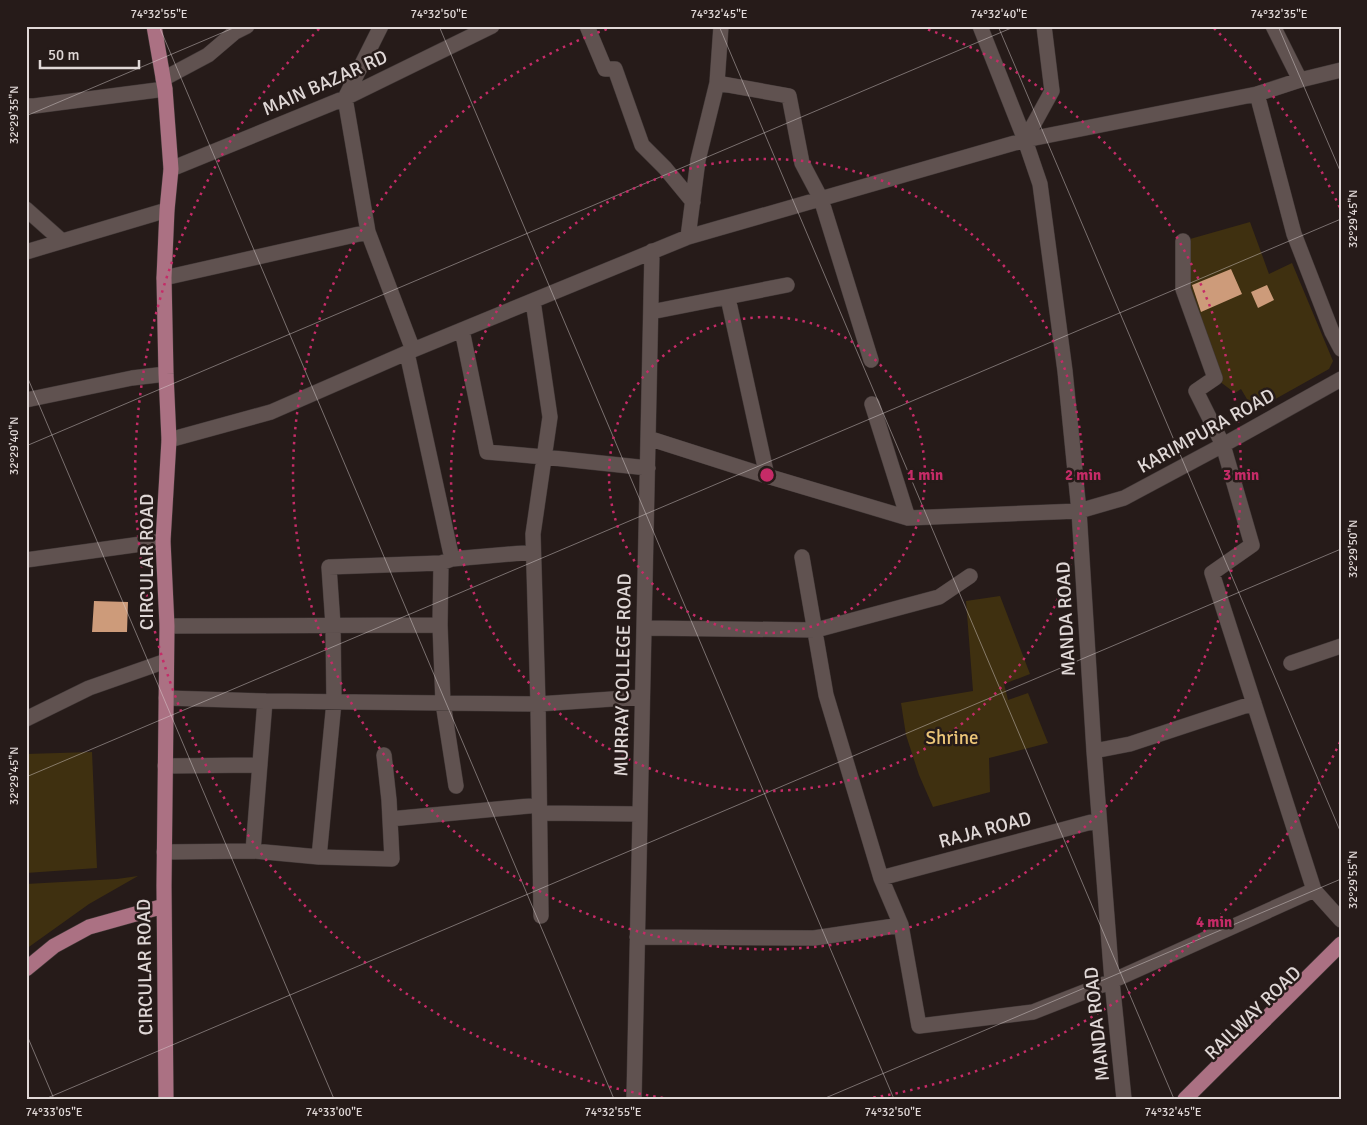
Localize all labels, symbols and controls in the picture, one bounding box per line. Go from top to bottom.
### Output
text: 74°32'55"E [130,7,188,22]
text: 74°32'50"E [410,7,468,22]
text: 74°32'45"E [690,7,748,22]
text: 74°32'40"E [970,7,1028,22]
text: 74°32'35"E [1250,7,1308,22]
scale bar [40,38,139,70]
street label: MAIN BAZAR RD [259,45,391,121]
text: 50 m [48,46,79,64]
text: 32°29'35"N [7,86,22,144]
text: 32°29'45"N [1346,190,1361,248]
street label: KARIMPURA ROAD [1133,383,1279,479]
text: 32°29'40"N [7,417,22,475]
centre of rings [758,466,776,484]
text: 1 min [907,466,943,484]
text: 2 min [1065,466,1101,484]
text: 3 min [1223,466,1259,484]
street label: CIRCULAR ROAD [135,494,159,630]
text: 32°29'50"N [1346,520,1361,578]
street label: MANDA ROAD [1051,561,1081,677]
street label: MURRAY COLLEGE ROAD [609,573,637,777]
park label: Shrine [925,726,979,750]
text: 32°29'45"N [7,747,22,805]
street label: RAJA ROAD [936,806,1034,854]
text: 32°29'55"N [1346,851,1361,909]
street label: CIRCULAR ROAD [132,899,158,1035]
text: 4 min [1196,913,1232,931]
street label: RAILWAY ROAD [1200,961,1306,1065]
street label: MANDA ROAD [1079,966,1115,1082]
text: 74°33'05"E [25,1105,83,1120]
text: 74°33'00"E [305,1105,363,1120]
text: 74°32'55"E [584,1105,642,1120]
text: 74°32'50"E [864,1105,922,1120]
text: 74°32'45"E [1144,1105,1202,1120]

